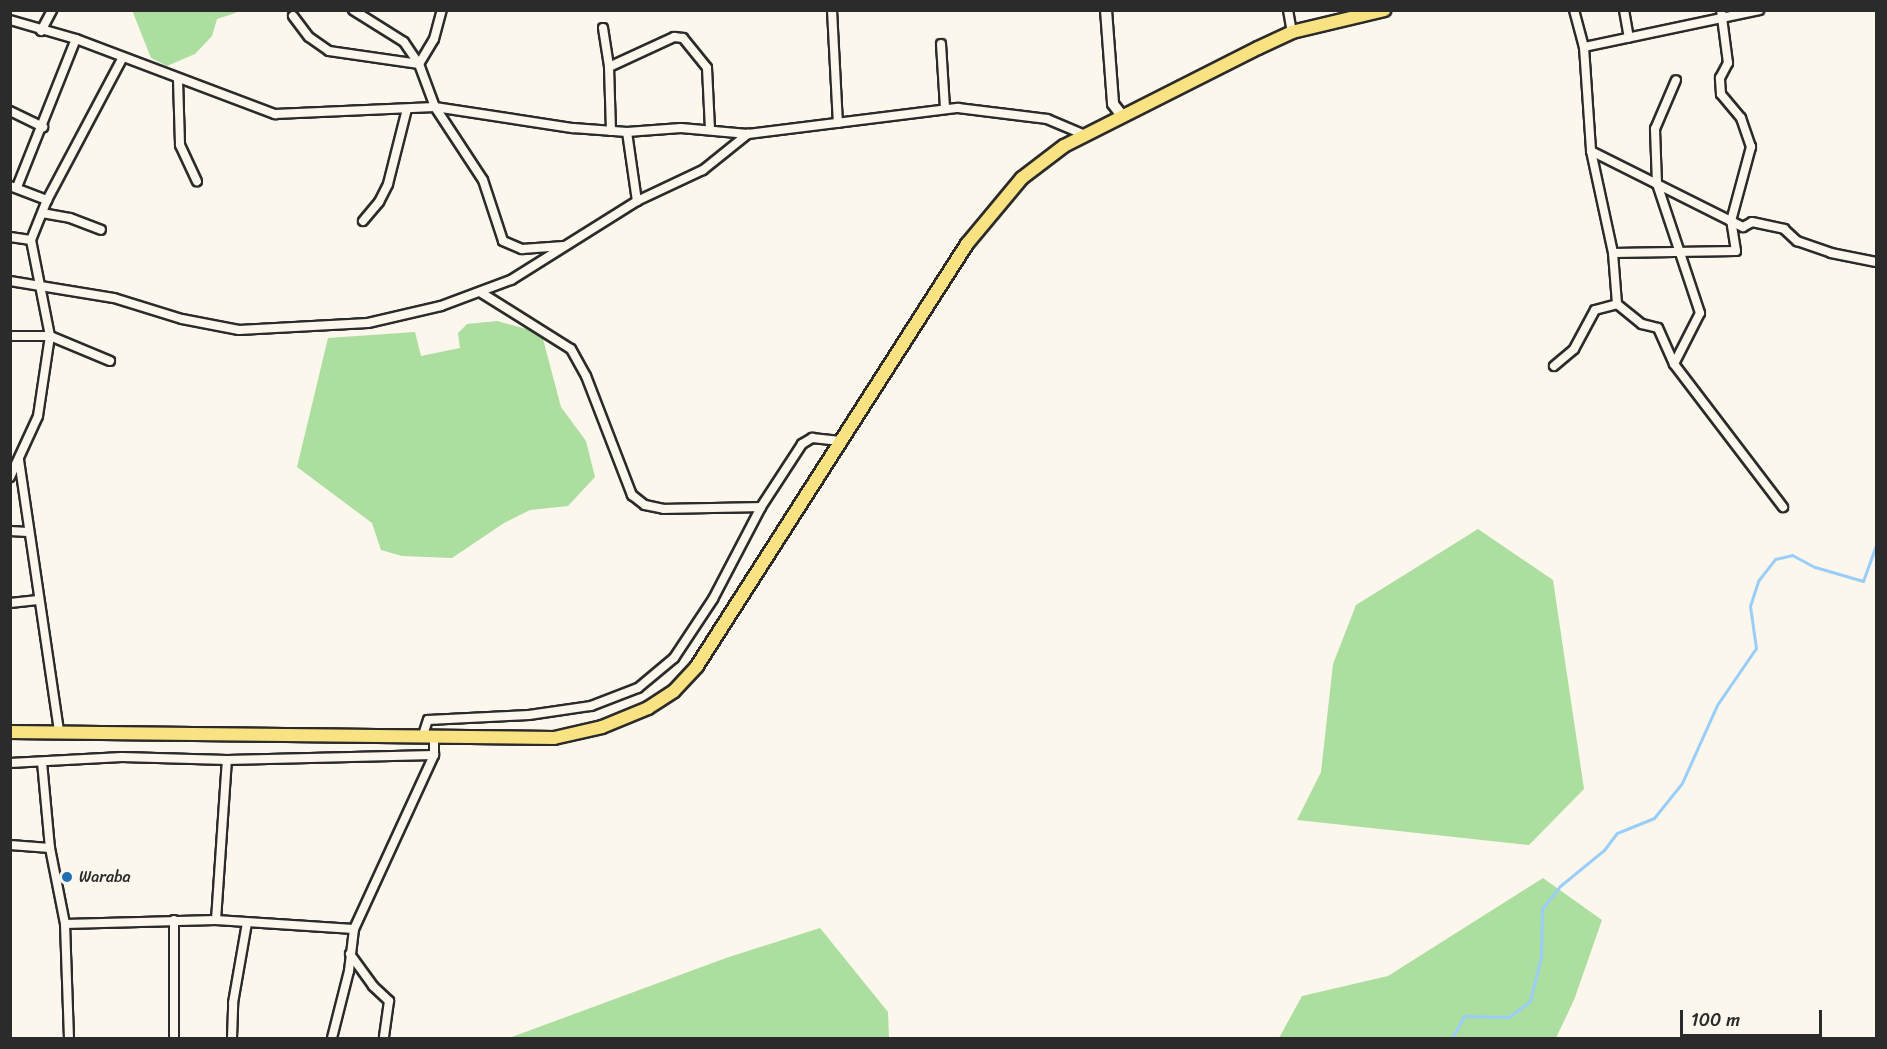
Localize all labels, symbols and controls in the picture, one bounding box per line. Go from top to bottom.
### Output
place label: Waraba [79,867,131,887]
marker: Waraba [60,870,74,884]
scale bar [1683,998,1826,1036]
text: 100 m [1691,1004,1740,1036]

